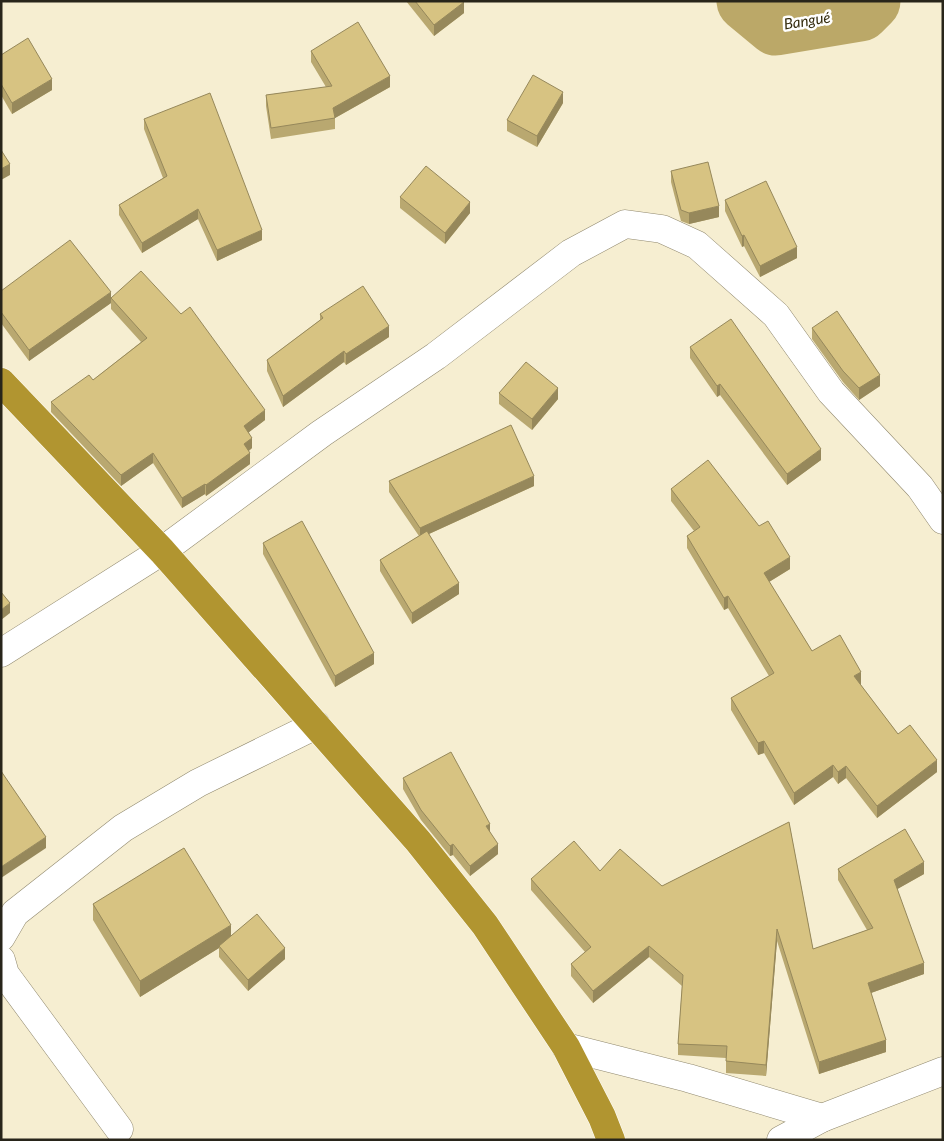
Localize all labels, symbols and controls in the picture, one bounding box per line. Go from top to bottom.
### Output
water label: Bangué [782,7,832,33]

